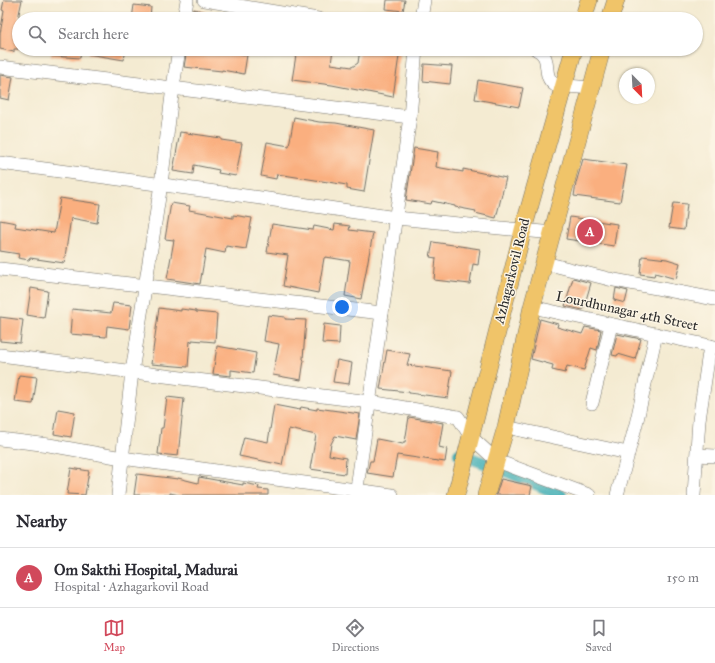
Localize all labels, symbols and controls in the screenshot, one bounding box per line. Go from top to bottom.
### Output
search box [12,12,703,56]
icon: search [26,23,48,45]
text: Search here [58,25,129,43]
north arrow [619,68,655,104]
street label: Azhagarkovil Road [490,217,533,326]
pin: A [577,217,603,247]
street label: Lourdhunagar 4th Street [554,288,700,334]
your location [332,297,352,317]
text: Nearby [16,511,67,532]
text: Om Sakthi Hospital, Madurai [54,561,238,579]
text: A [25,570,33,586]
text: 150 m [667,570,699,586]
text: Hospital · Azhagarkovil Road [54,579,209,595]
tab: Map [103,617,125,654]
tab: Directions [332,617,379,654]
tab: Saved [586,617,612,654]

